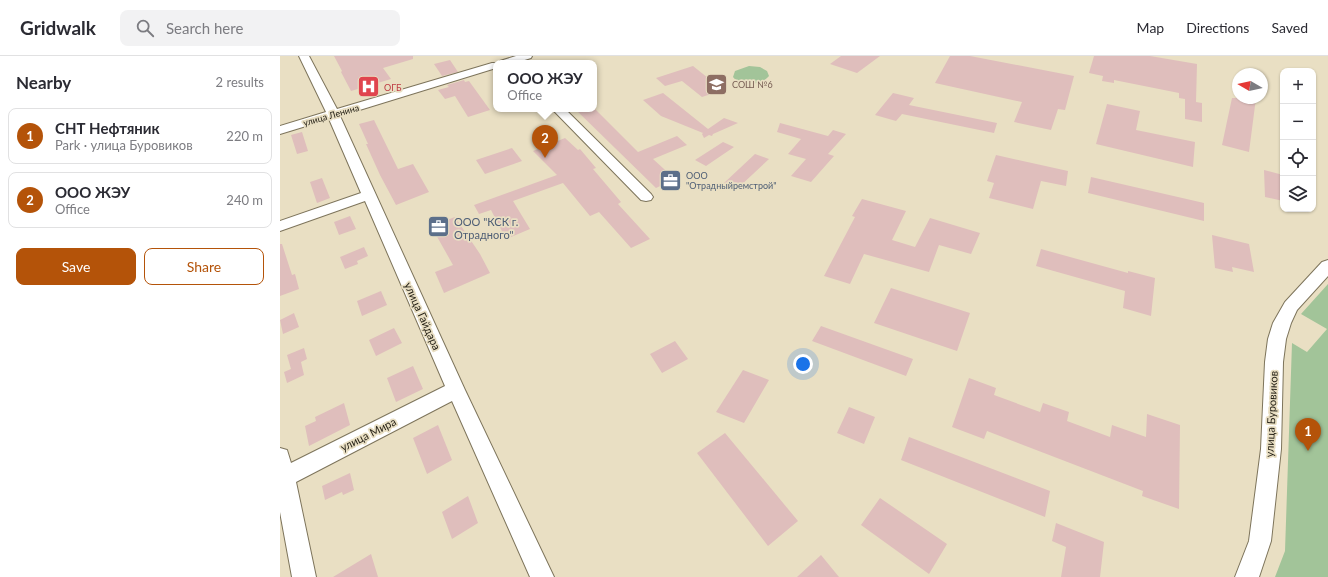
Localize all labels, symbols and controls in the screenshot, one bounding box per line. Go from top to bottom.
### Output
search box [120,10,400,46]
text: Gridwalk [20,16,96,39]
icon: search [134,17,156,39]
text: Search here [166,19,243,37]
text: Map [1137,19,1164,36]
text: Directions [1186,19,1249,36]
text: Saved [1271,19,1308,36]
popup [493,60,597,112]
north arrow [1232,68,1268,104]
map controls [1280,68,1316,212]
button: + [1280,68,1316,104]
text: ООО ЖЭУ [507,69,583,87]
school or university icon: СОШ №6 [703,71,729,97]
text: Nearby [16,72,71,93]
text: 2 results [216,74,264,90]
hospital icon: ОГБ [355,74,381,100]
place label: СОШ №6 [732,79,773,90]
place label: ОГБ [384,82,402,93]
text: Office [507,87,542,103]
street label: улица Ленина [302,102,360,128]
button: − [1280,104,1316,140]
text: СНТ Нефтяник [55,119,160,137]
pin: 2 [532,125,558,158]
text: 1 [26,128,34,144]
text: 220 m [226,128,263,144]
text: Park · улица Буровиков [55,137,193,153]
button: locate [1280,140,1316,176]
office icon: ООО "Отрадныйремстрой" [658,167,684,193]
place label: ООО "Отрадныйремстрой" [686,170,777,191]
button: layers [1280,176,1316,212]
text: ООО ЖЭУ [55,183,130,201]
text: 2 [26,192,34,208]
text: 240 m [226,192,263,208]
text: Office [55,201,90,217]
office icon: ООО "КСК г. Отрадного" [425,214,451,240]
place label: ООО "КСК г. Отрадного" [454,215,518,241]
button: Save [16,248,136,285]
button: Share [144,248,264,285]
street label: улица Гайдара [402,280,444,352]
your location [793,354,813,374]
street label: улица Буровиков [1262,370,1280,458]
street label: улица Мира [338,414,398,454]
pin: 1 [1295,418,1321,451]

